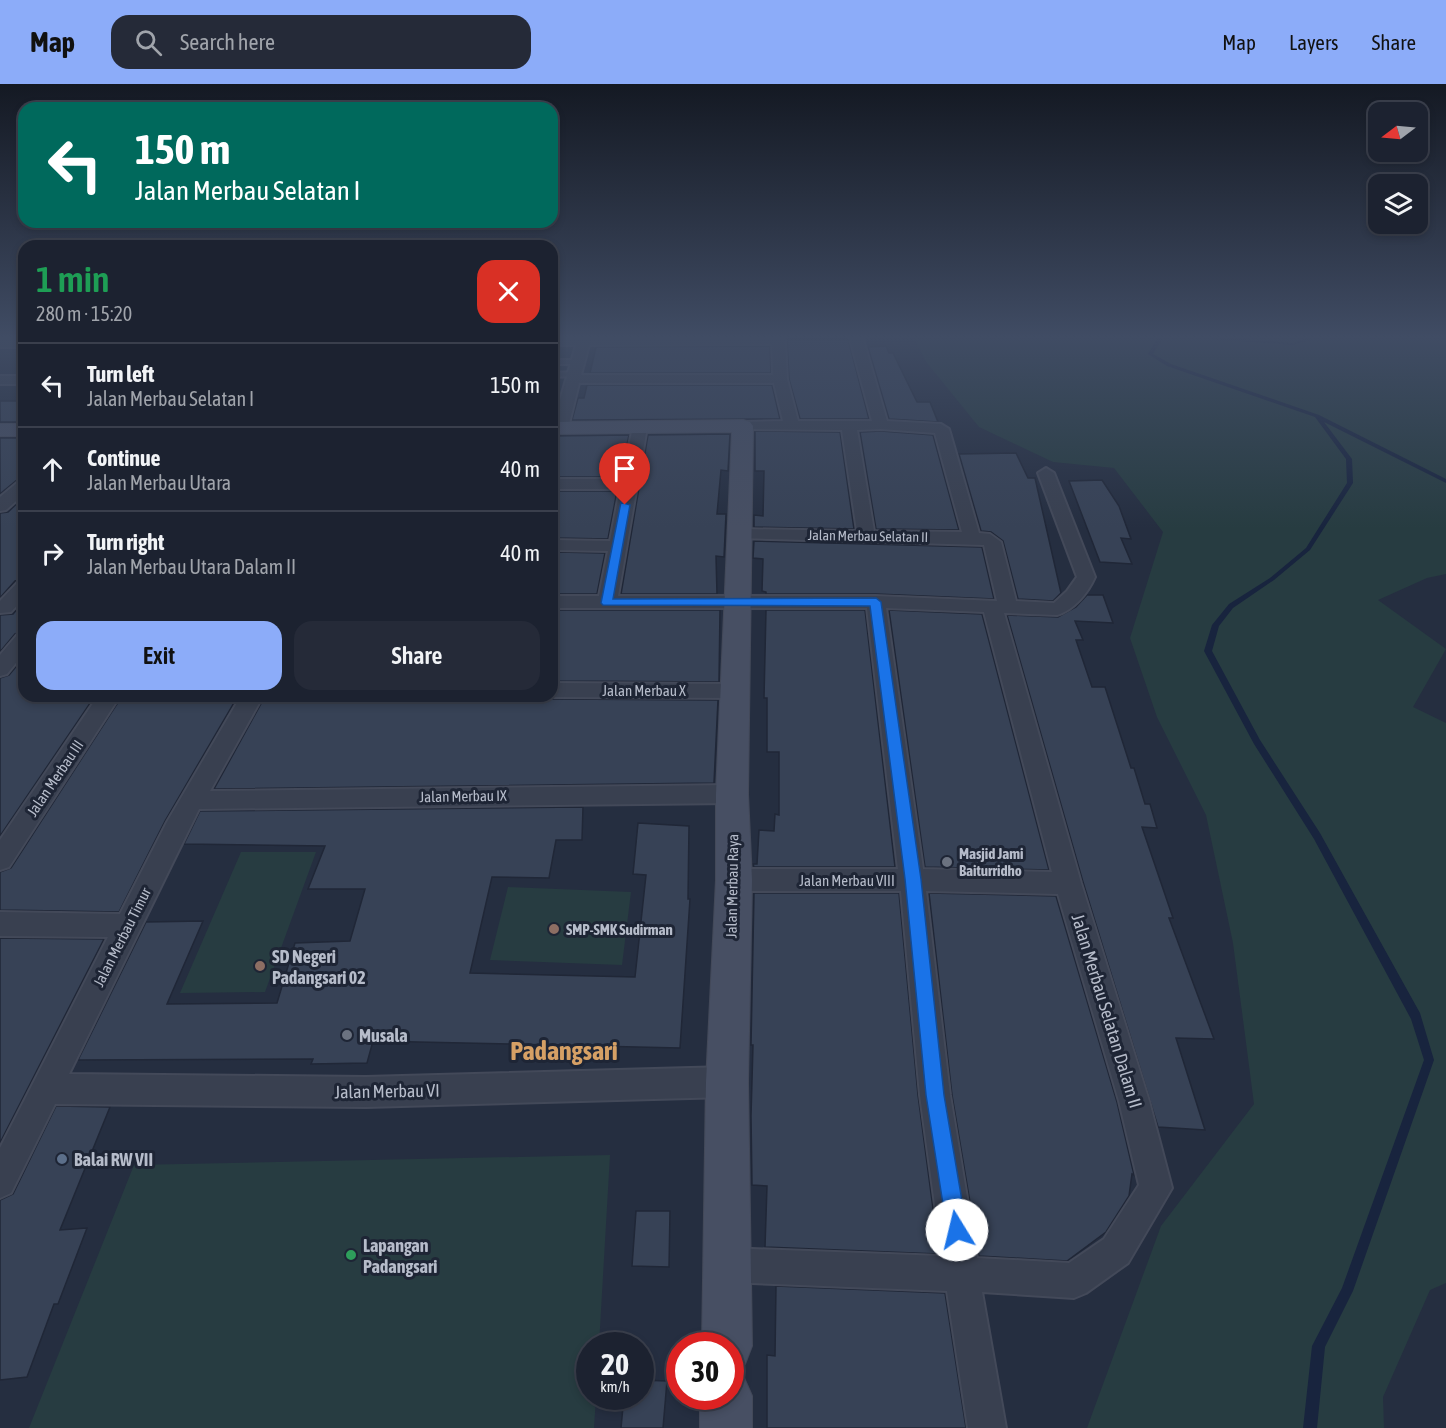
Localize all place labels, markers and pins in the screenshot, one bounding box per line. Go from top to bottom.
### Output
pin [599,443,650,505]
place label: Masjid Jami Baiturridho [959,845,1023,879]
marker: Masjid Jami Baiturridho [940,855,954,869]
place label: SMP-SMK Sudirman [566,921,673,938]
marker: SMP-SMK Sudirman [547,922,561,936]
place label: SD Negeri Padangsari 02 [272,946,366,988]
marker: SD Negeri Padangsari 02 [253,959,267,973]
place label: Musala [359,1025,408,1046]
marker: Musala [340,1028,354,1042]
place label: Balai RW VII [74,1149,153,1170]
marker: Balai RW VII [55,1152,69,1166]
place label: Lapangan Padangsari [363,1235,437,1277]
marker: Lapangan Padangsari [344,1248,358,1262]

